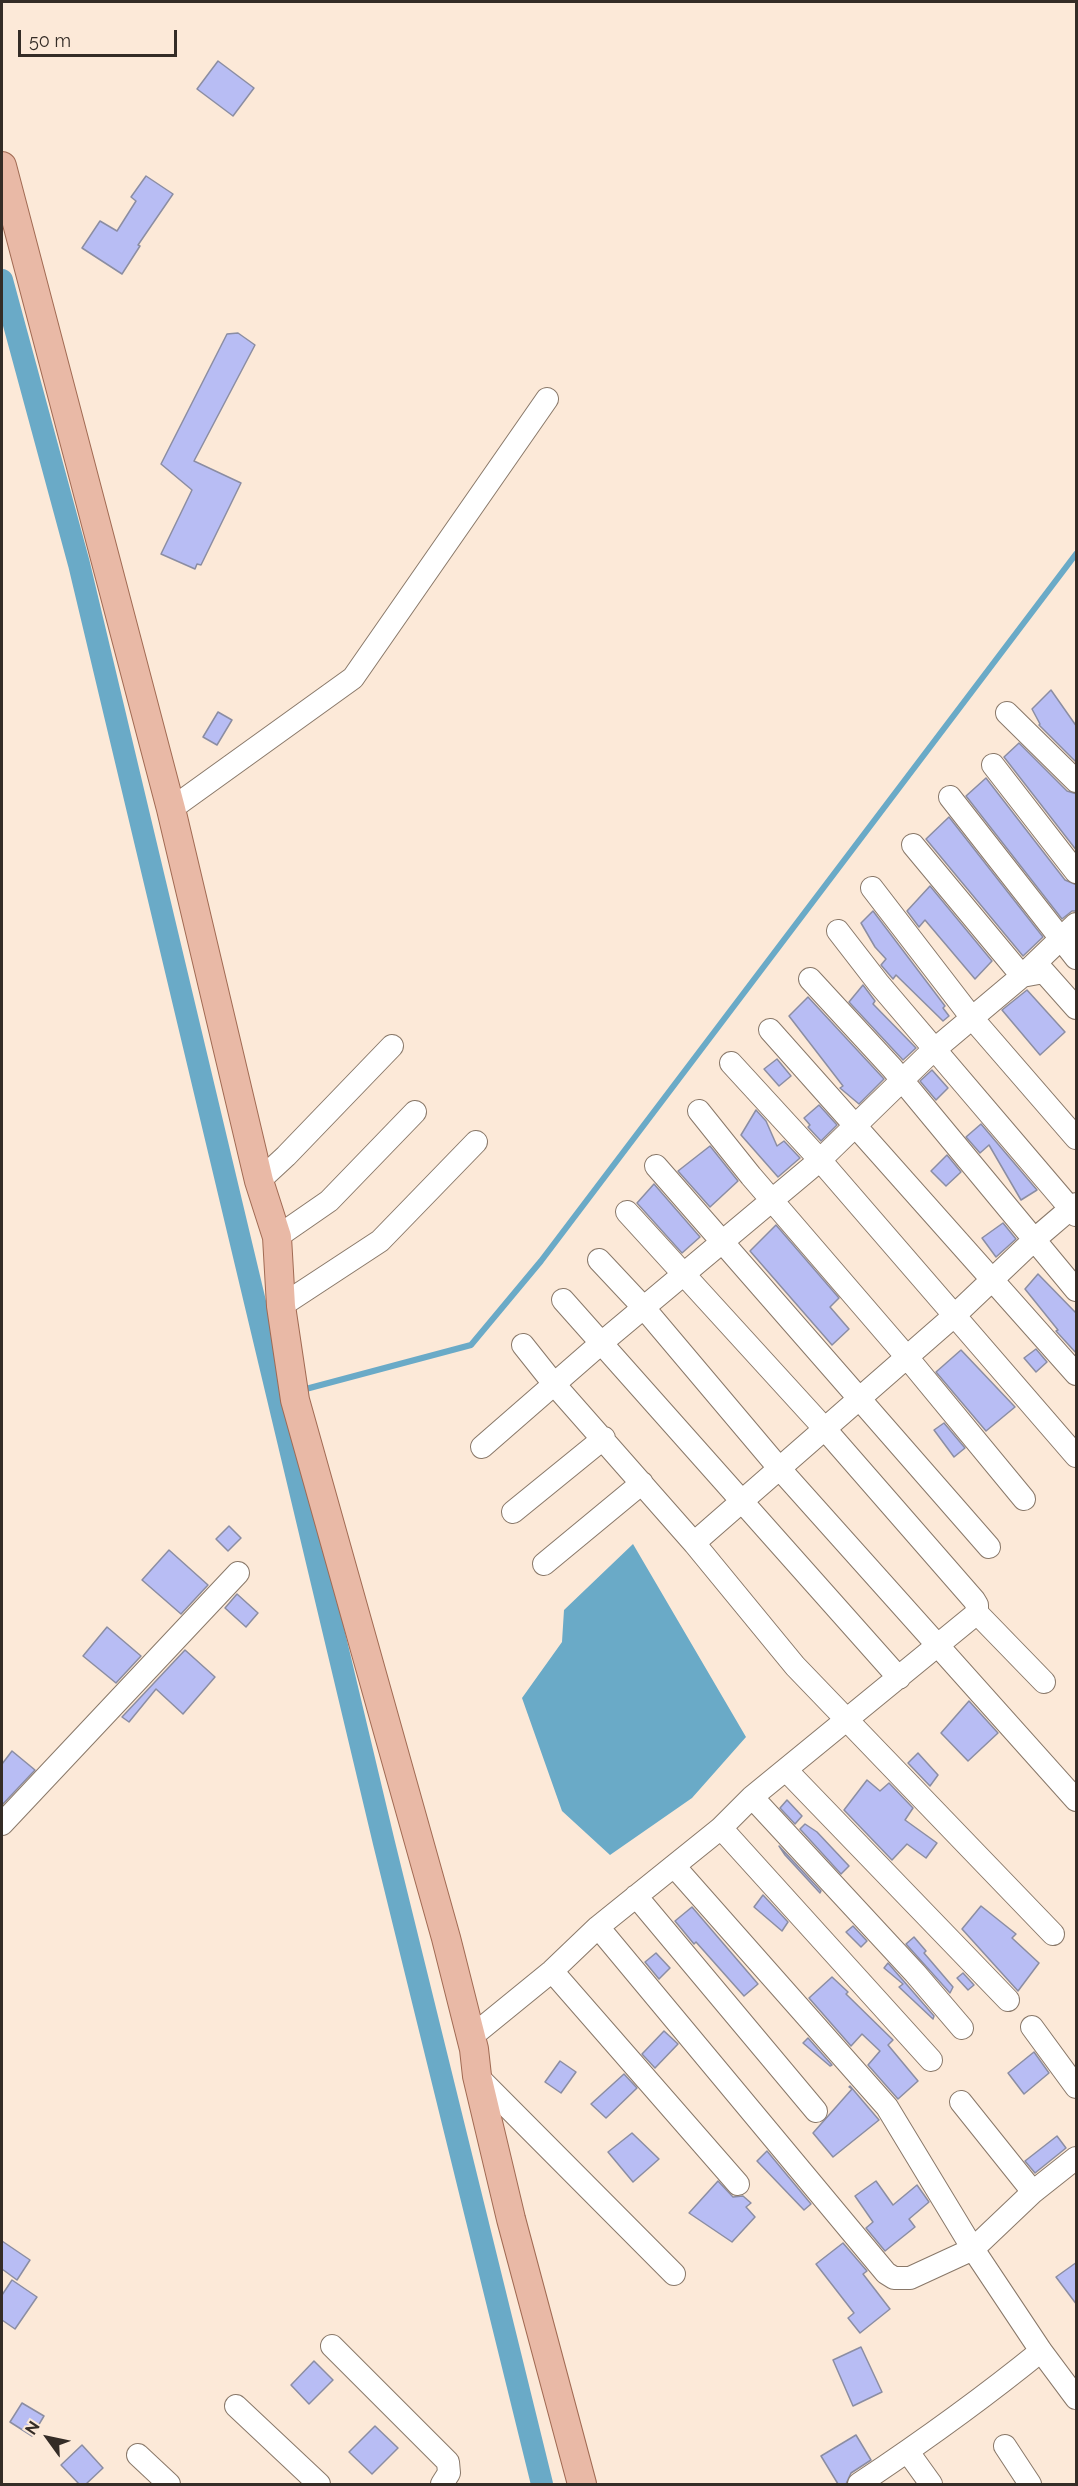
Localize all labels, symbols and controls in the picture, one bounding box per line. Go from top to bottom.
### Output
scale bar [21,18,180,56]
text: 50 m [29,30,71,51]
north arrow [18,2408,78,2468]
text: N [21,2418,44,2438]

